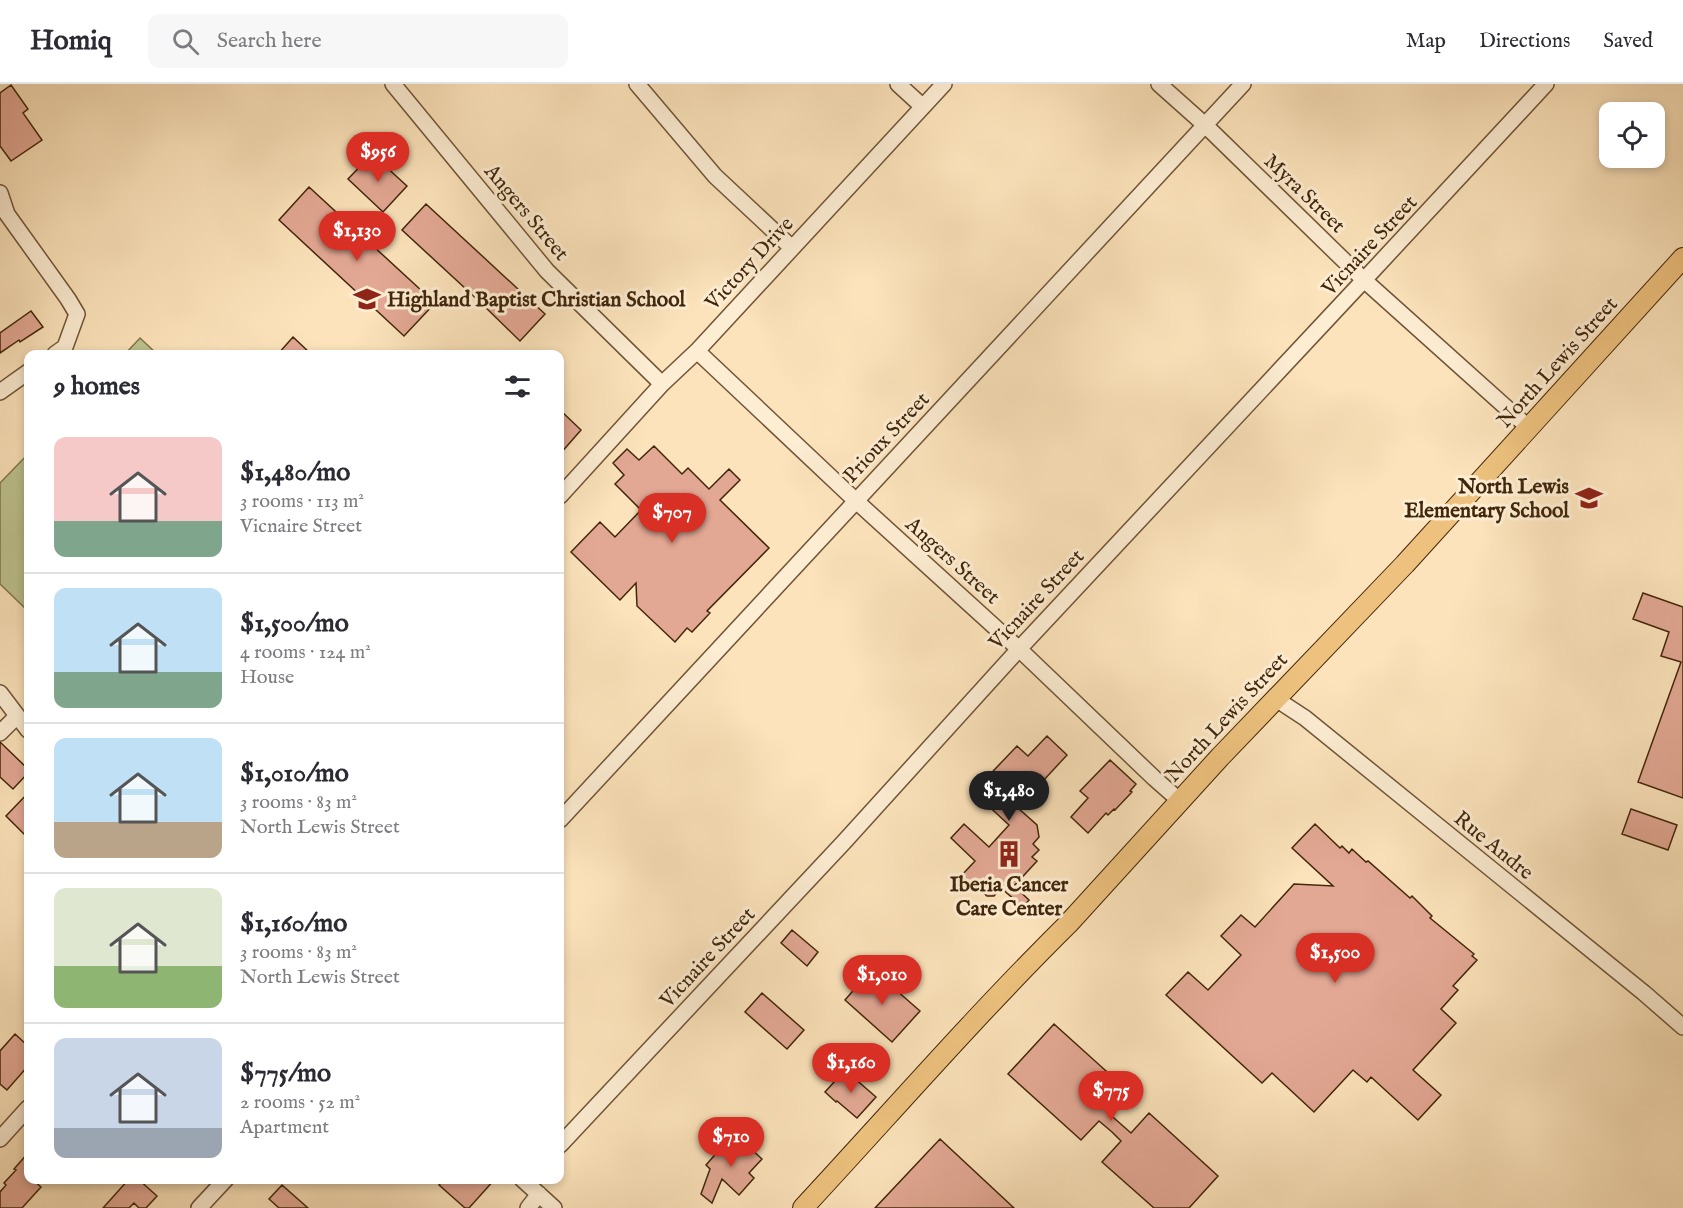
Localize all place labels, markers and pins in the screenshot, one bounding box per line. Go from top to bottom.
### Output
pin: $956 [342,132,414,183]
pin: $1,130 [308,211,406,262]
school or university icon: Highland Baptist Christian School [352,284,382,314]
place label: Highland Baptist Christian School [387,287,686,314]
place label: North Lewis Elementary School [1404,474,1570,525]
school or university icon: North Lewis Elementary School [1574,483,1604,513]
pin: $707 [636,493,708,544]
pin: $1,480 [960,771,1058,822]
building icon: Iberia Cancer Care Center [994,839,1024,869]
place label: Iberia Cancer Care Center [950,872,1069,923]
pin: $1,500 [1286,933,1384,984]
pin: $1,010 [833,955,931,1006]
pin: $1,160 [802,1043,900,1094]
pin: $775 [1075,1071,1147,1122]
pin: $710 [695,1117,767,1168]

